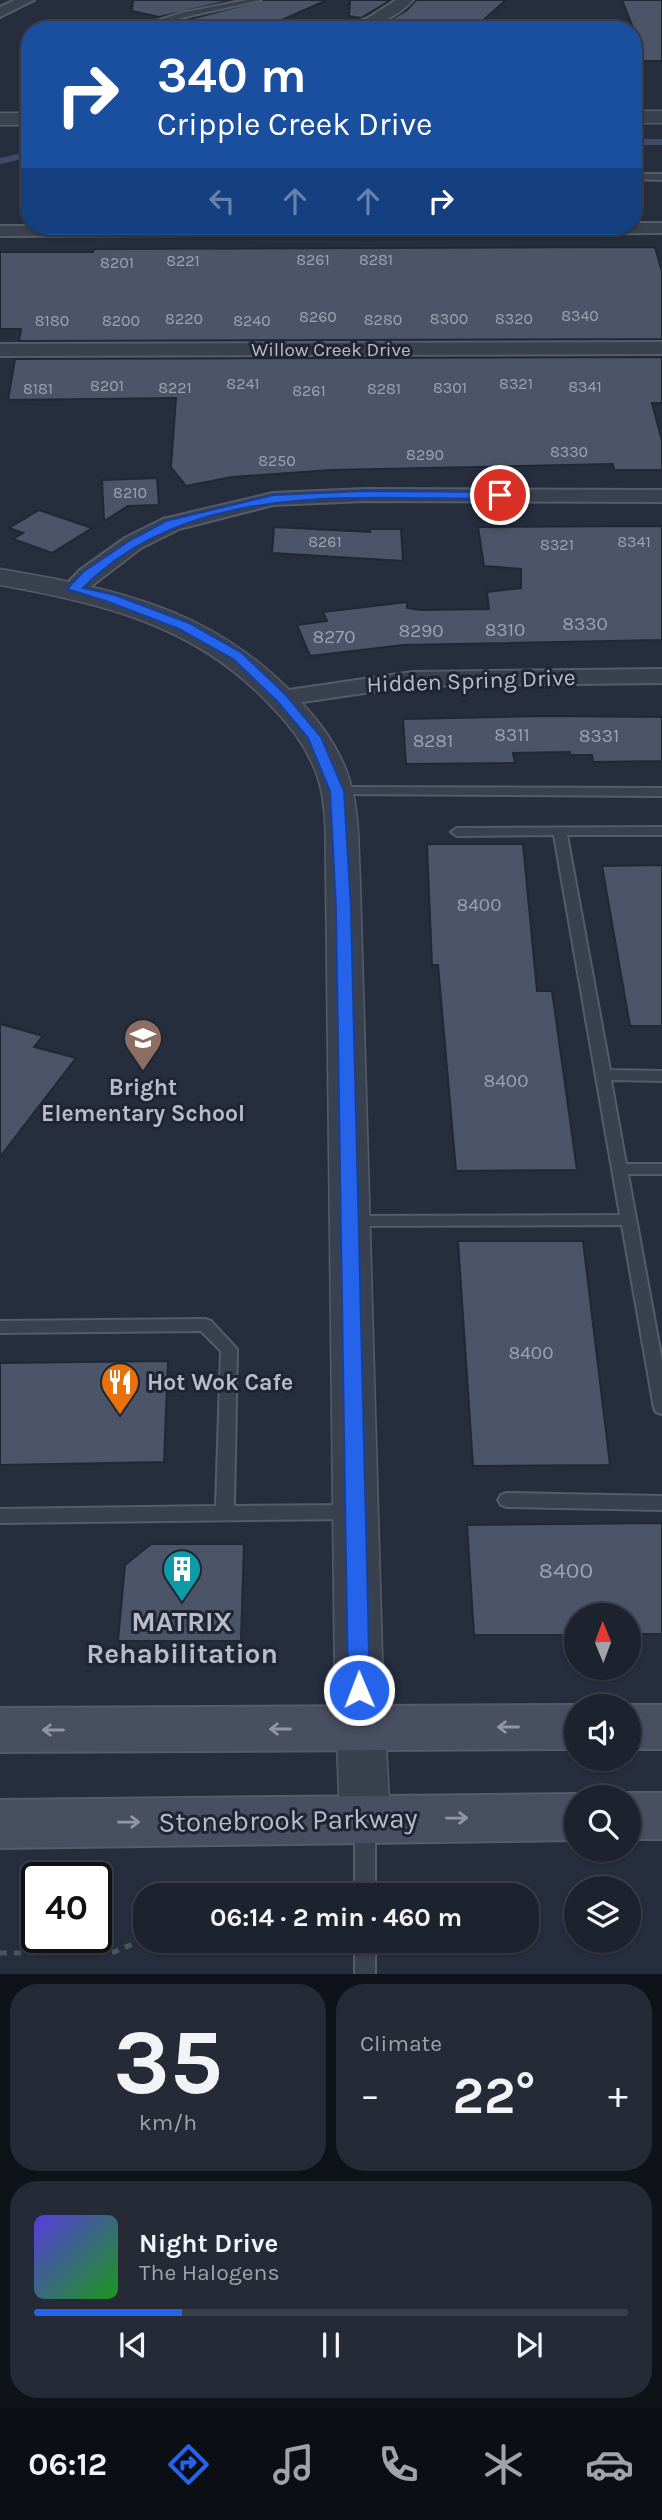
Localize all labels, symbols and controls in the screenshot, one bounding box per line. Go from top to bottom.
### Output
text: 340 m [157,47,307,104]
icon: right [42,49,133,140]
text: Cripple Creek Drive [157,106,433,143]
icon: left [203,182,241,220]
icon: ahead [276,182,314,220]
icon: ahead [349,182,387,220]
icon: right [422,182,460,220]
house number: 8261 [296,250,330,269]
house number: 8281 [359,250,393,269]
house number: 8221 [166,251,200,270]
house number: 8201 [100,253,134,272]
house number: 8340 [561,306,599,325]
house number: 8260 [299,307,337,326]
house number: 8220 [165,309,203,328]
house number: 8300 [430,309,468,328]
house number: 8320 [495,309,533,328]
house number: 8280 [364,310,402,329]
house number: 8180 [35,311,69,330]
house number: 8200 [102,311,140,330]
house number: 8240 [233,311,271,330]
street label: Willow Creek Drive [251,339,411,361]
house number: 8241 [226,374,260,393]
house number: 8321 [499,374,533,393]
house number: 8201 [90,376,124,395]
house number: 8341 [568,377,602,396]
house number: 8221 [158,378,192,397]
house number: 8301 [433,378,467,397]
house number: 8181 [23,379,53,398]
house number: 8281 [367,379,401,398]
house number: 8261 [292,381,326,400]
house number: 8330 [550,442,588,461]
house number: 8290 [406,445,444,464]
house number: 8250 [258,451,296,470]
pin [470,465,530,525]
icon: arrive [481,476,519,514]
house number: 8210 [113,483,147,502]
house number: 8261 [308,532,342,551]
house number: 8341 [617,532,651,551]
house number: 8321 [540,535,574,554]
house number: 8330 [562,613,608,635]
house number: 8310 [485,619,525,641]
house number: 8290 [399,620,443,642]
house number: 8270 [313,626,355,648]
street label: Hidden Spring Drive [366,664,576,698]
house number: 8311 [494,724,530,746]
house number: 8331 [579,725,619,747]
house number: 8281 [413,730,453,752]
house number: 8400 [457,894,501,916]
school or university icon: Bright Elementary School [122,1017,164,1072]
house number: 8400 [484,1070,528,1092]
place label: Bright Elementary School [41,1074,245,1127]
house number: 8400 [509,1342,553,1364]
restaurant icon: Hot Wok Cafe [99,1361,141,1416]
place label: Hot Wok Cafe [147,1369,293,1396]
building icon: MATRIX Rehabilitation [161,1548,203,1603]
house number: 8400 [539,1557,593,1584]
north arrow [564,1603,640,1680]
map controls [564,1603,641,1953]
place label: MATRIX Rehabilitation [86,1605,278,1670]
position arrow [322,1653,396,1727]
button: sound [564,1694,641,1771]
one-way arrow [496,1720,519,1734]
one-way arrow [269,1722,292,1736]
one-way arrow [41,1723,64,1737]
button: search [564,1785,641,1862]
street label: Stonebrook Parkway [158,1801,418,1839]
one-way arrow [446,1812,469,1825]
one-way arrow [117,1816,140,1829]
speed limit sign: 40 [21,1862,112,1953]
button: layers [564,1876,641,1953]
text: 06:14 · 2 min · 460 m [210,1902,462,1933]
text: 35 [113,2010,223,2116]
text: Climate [360,2030,442,2057]
text: 22° [452,2065,536,2126]
text: − [360,2073,380,2118]
text: + [608,2073,628,2118]
text: km/h [139,2109,197,2136]
text: Night Drive [139,2228,278,2259]
text: The Halogens [139,2259,279,2286]
icon: previous [114,2326,152,2364]
icon: pause [312,2326,350,2364]
icon: next [510,2326,548,2364]
icon: directions [164,2440,213,2489]
icon: music [269,2440,318,2489]
icon: phone [374,2440,423,2489]
icon: climate [479,2440,528,2489]
icon: car [585,2440,634,2489]
text: 06:12 [28,2446,107,2483]

